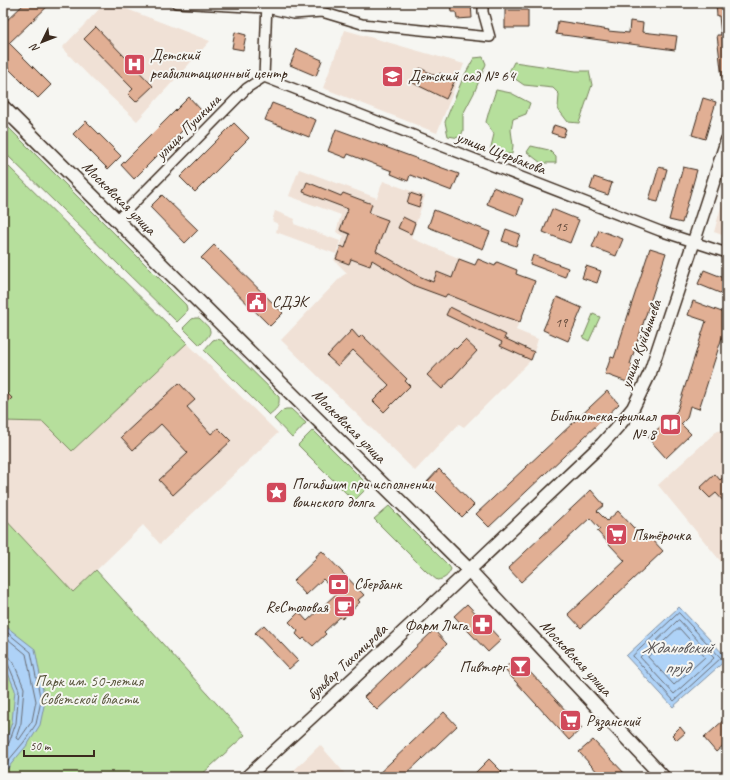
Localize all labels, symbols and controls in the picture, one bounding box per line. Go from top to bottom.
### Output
north arrow [22,22,62,62]
text: N [26,40,42,56]
place label: Детский реабилитационный центр [150,45,288,83]
hospital icon: Детский реабилитационный центр [121,51,147,77]
school or university icon: Детский сад № 64 [380,63,406,89]
place label: Детский сад № 64 [408,66,517,86]
street label: улица Пушкина [150,89,226,165]
street label: улица Щербакова [453,126,549,180]
street label: Московская улица [78,157,161,240]
house number: 15 [555,218,568,235]
public building icon: СДЭК [244,289,270,315]
place label: СДЭК [272,292,310,312]
street label: улица Куйбышева [615,296,667,392]
house number: 19 [555,314,569,331]
street label: Московская улица [308,385,391,468]
place label: Библиотека-филиал № 8 [549,406,658,444]
library icon: Библиотека-филиал № 8 [658,412,684,438]
place label: Погибшим при исполнении воинского долга [292,474,435,512]
place icon: Погибшим при исполнении воинского долга [263,480,289,506]
supermarket icon: Пятёрочка [603,522,629,548]
place label: Пятёрочка [632,525,692,545]
bank icon: Сбербанк [326,571,352,597]
place label: Сбербанк [354,574,403,594]
cafe icon: ReСтоловая [331,594,357,620]
place label: ReСтоловая [265,597,329,617]
pharmacy icon: Фарм Лига [470,612,496,638]
place label: Фарм Лига [404,615,469,635]
street label: Московская улица [536,616,617,701]
street label: бульвар Тихомирова [303,619,392,704]
water label: Ждановский пруд [642,637,716,678]
bar icon: Пивторг [508,654,534,680]
place label: Пивторг [460,657,509,677]
park label: Парк им. 50-летия Советской власти [35,671,144,709]
supermarket icon: Рязанский [557,708,583,734]
place label: Рязанский [586,711,642,731]
scale bar [24,732,94,758]
text: 50 m [30,738,52,754]

